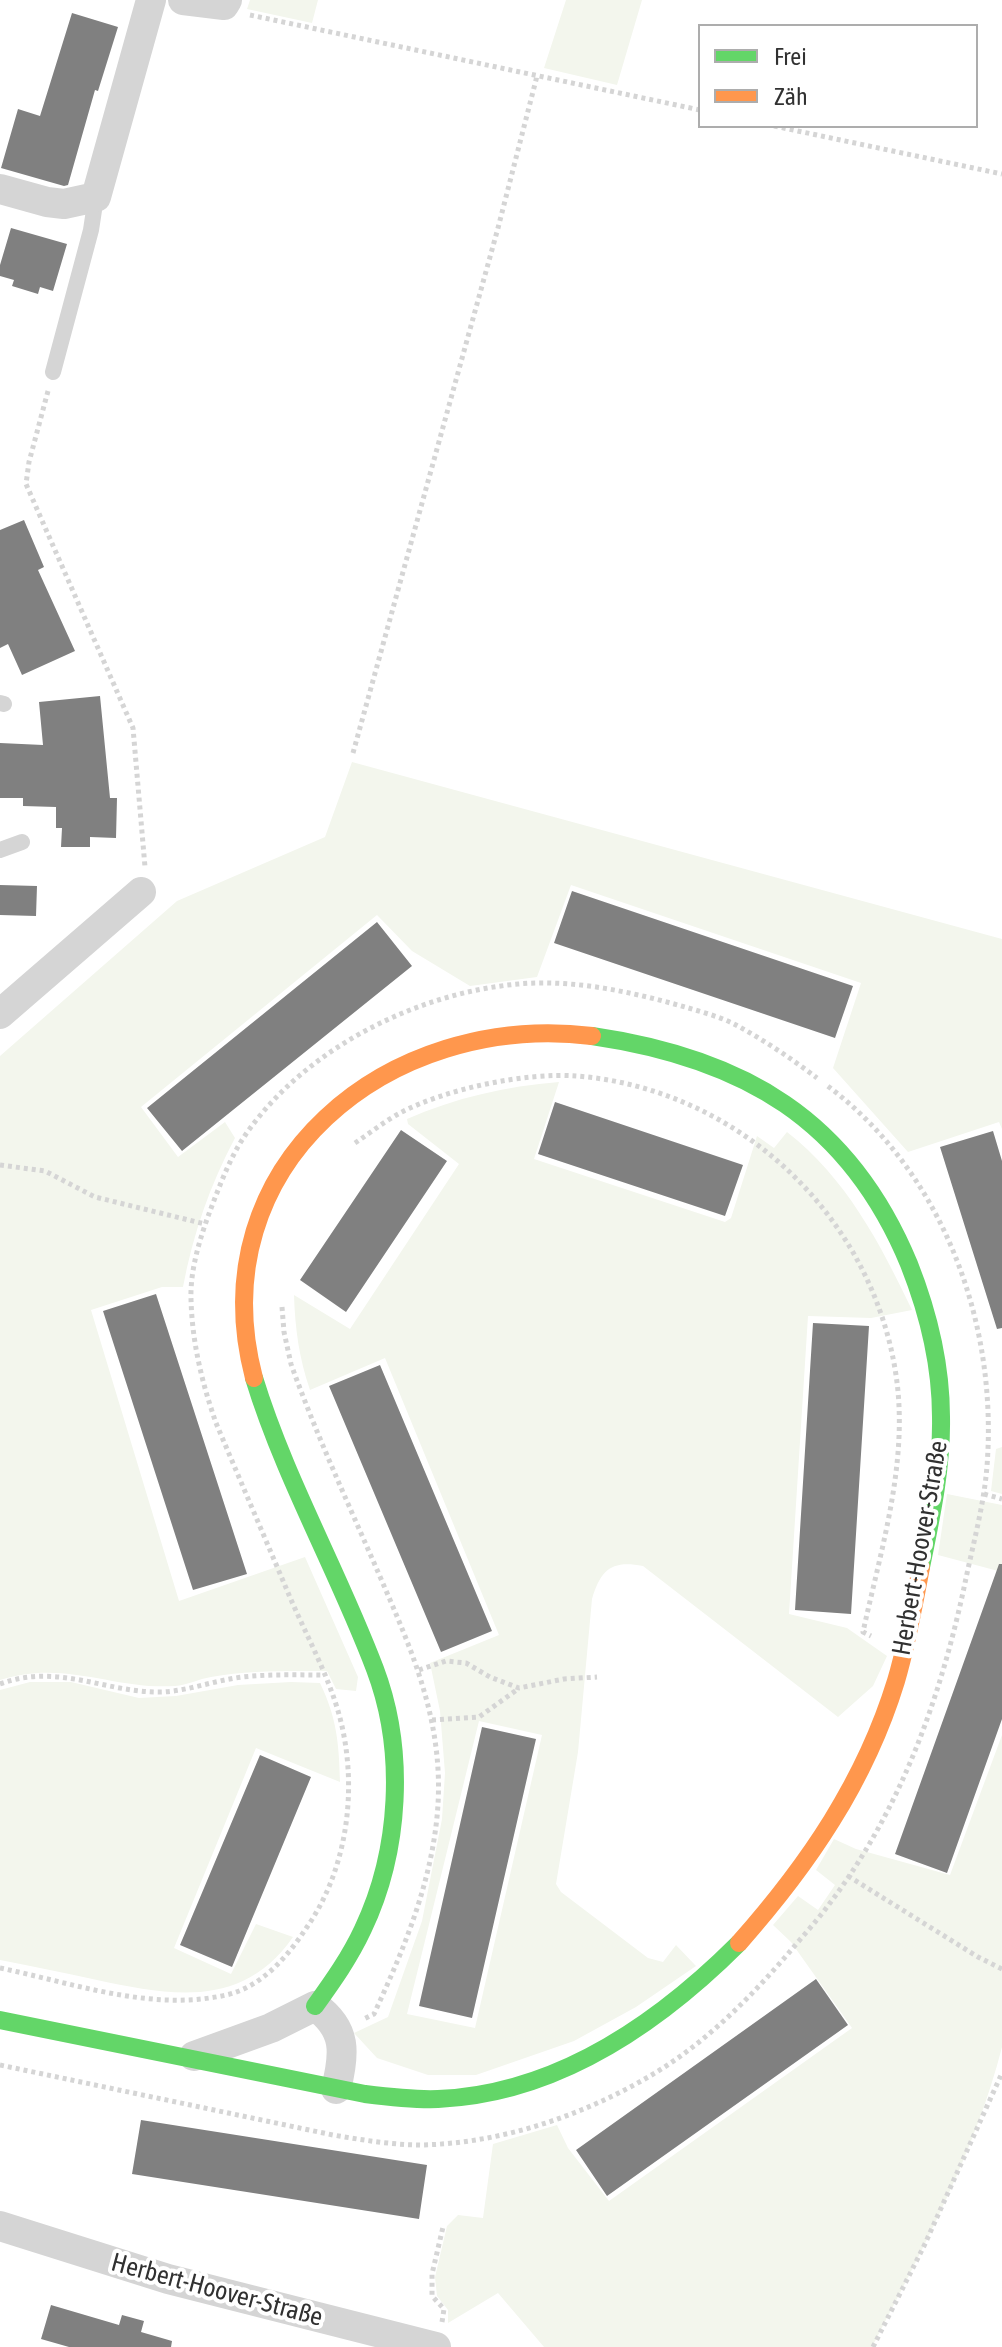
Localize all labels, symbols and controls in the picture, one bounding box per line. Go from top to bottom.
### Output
legend [698,24,978,128]
text: Frei [774,43,807,70]
text: Zäh [774,83,808,110]
street label: Herbert-Hoover-Straße [886,1438,954,1658]
street label: Herbert-Hoover-Straße [108,2247,326,2333]

